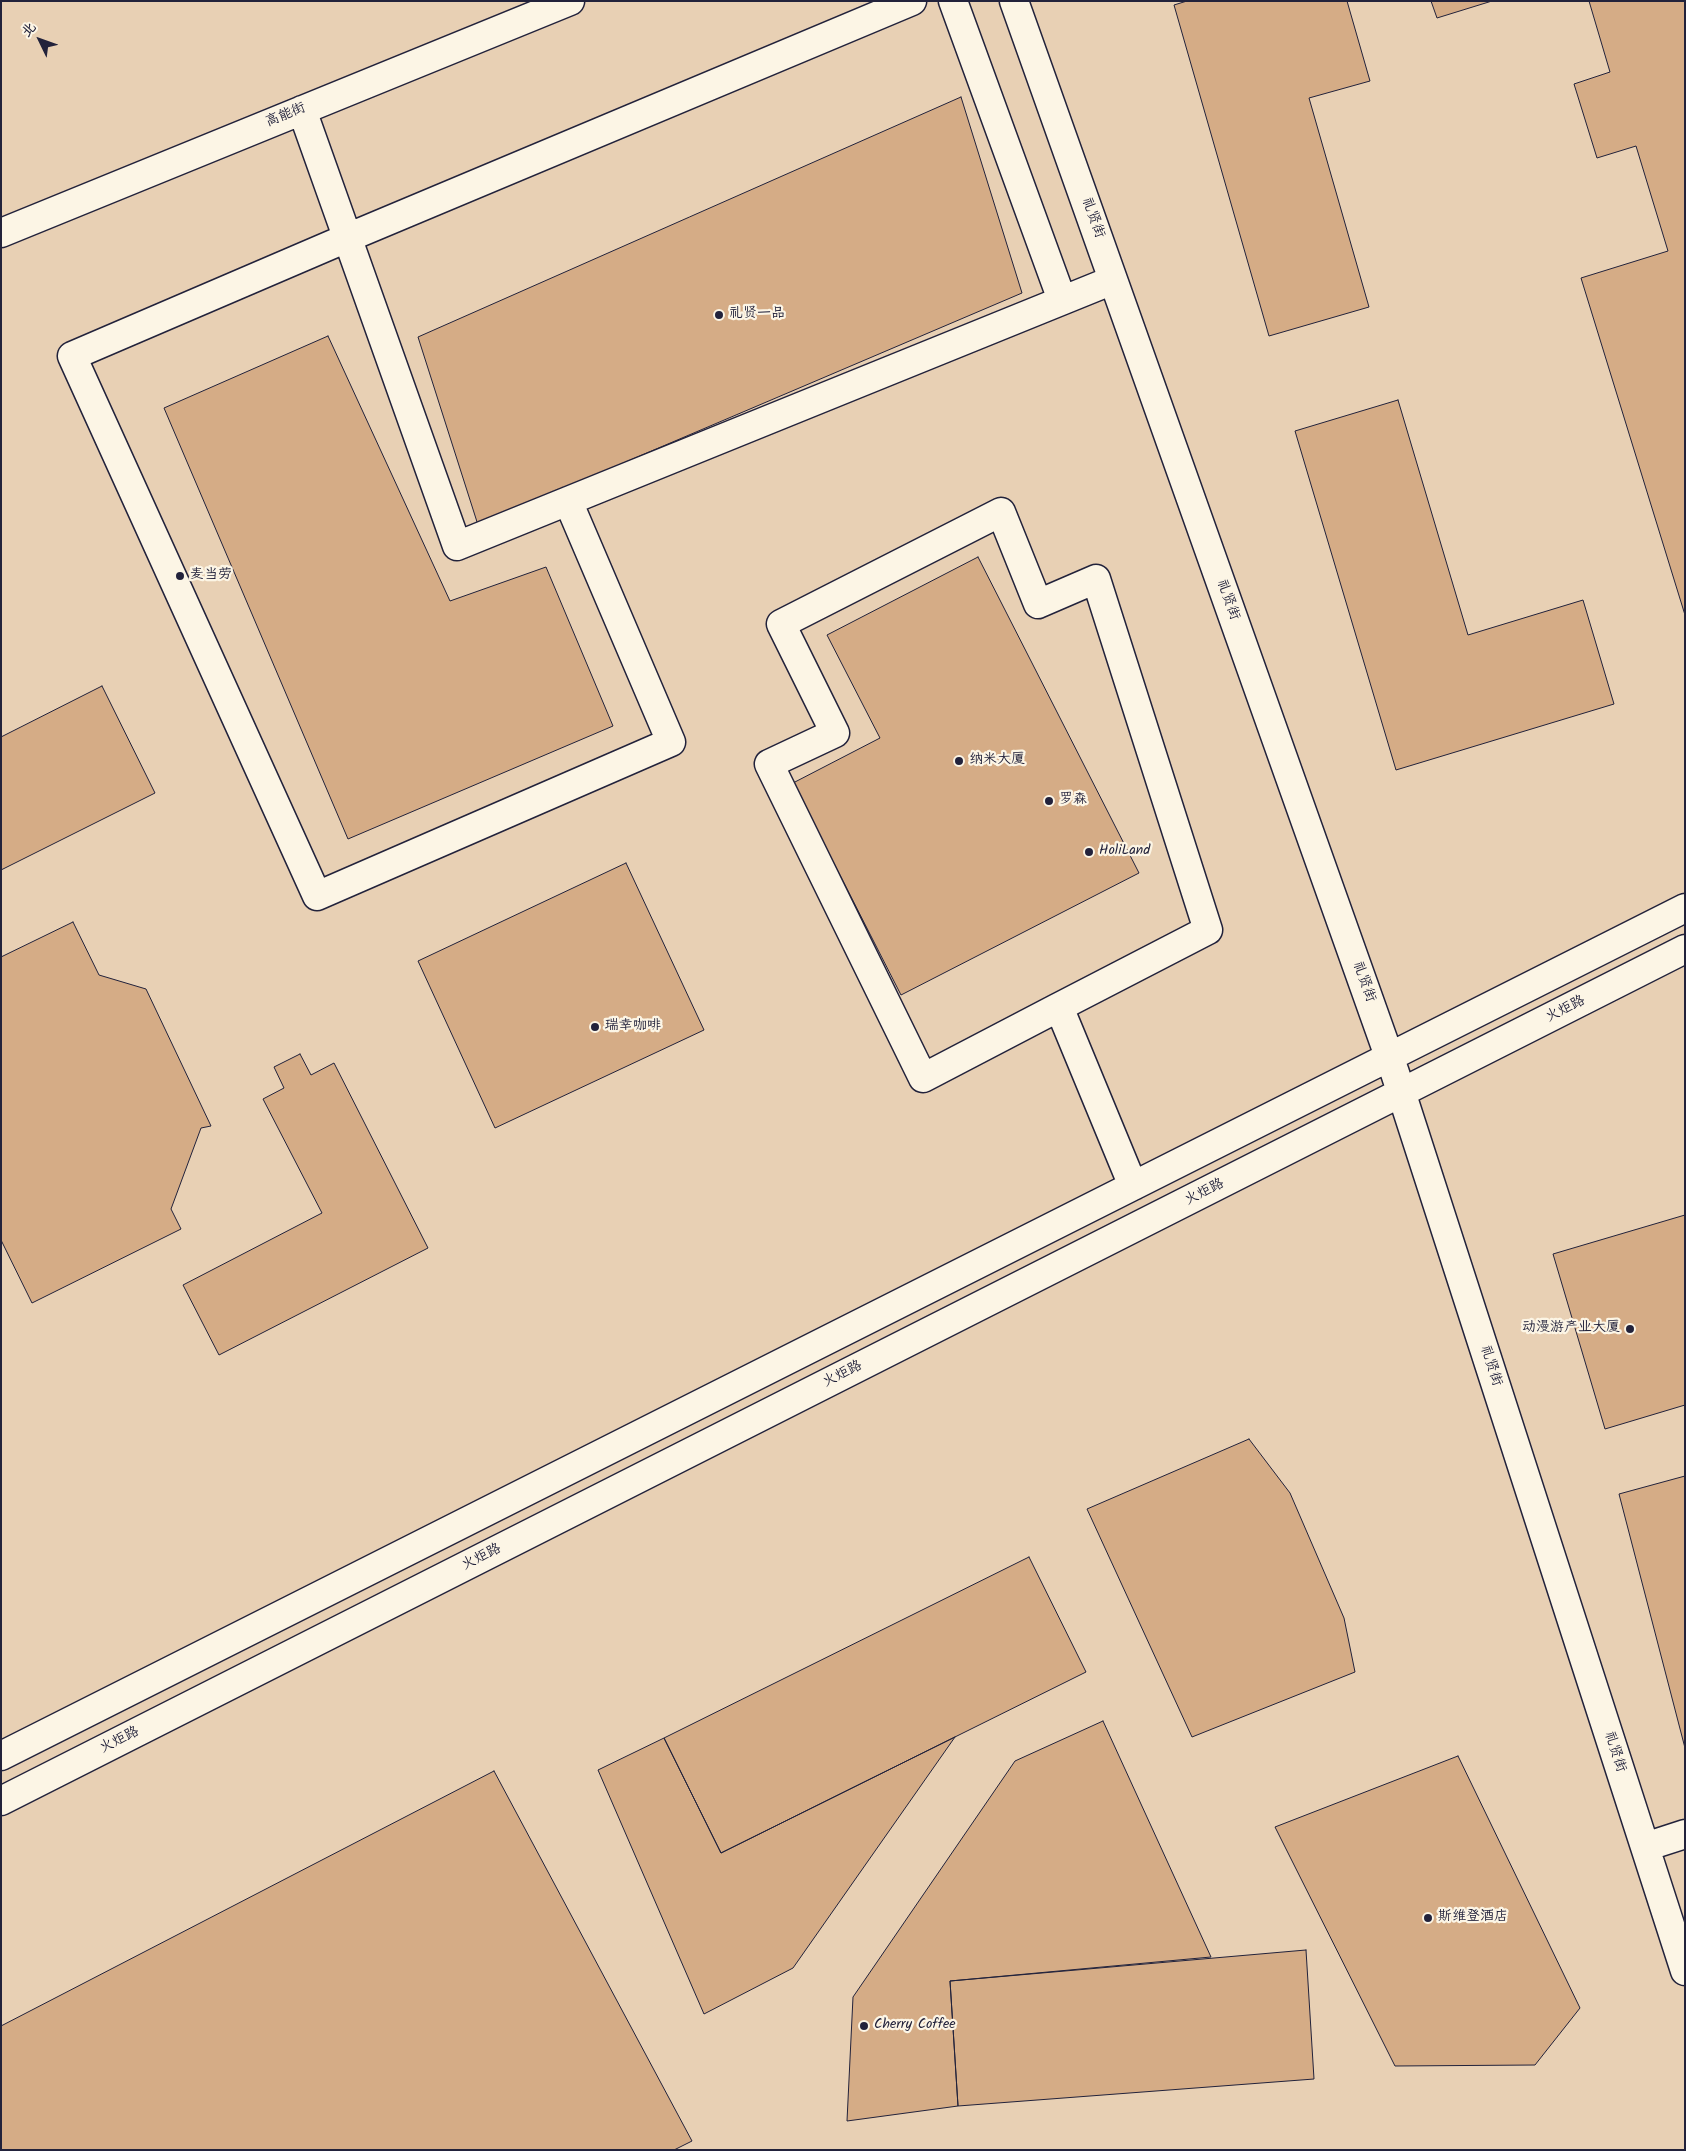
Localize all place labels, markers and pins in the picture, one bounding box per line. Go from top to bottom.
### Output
place label: 礼贤一品 [729,307,785,323]
marker: 礼贤一品 [713,309,725,321]
place label: 麦当劳 [190,568,232,584]
marker: 麦当劳 [174,570,186,582]
place label: 纳米大厦 [969,753,1025,769]
marker: 纳米大厦 [953,755,965,767]
place label: 罗森 [1059,793,1087,809]
marker: 罗森 [1043,795,1055,807]
place label: HoliLand [1099,844,1150,860]
marker: HoliLand [1083,846,1095,858]
place label: 瑞幸咖啡 [605,1019,661,1035]
marker: 瑞幸咖啡 [589,1021,601,1033]
place label: 动漫游产业大厦 [1522,1321,1620,1337]
marker: 动漫游产业大厦 [1624,1323,1636,1335]
place label: 斯维登酒店 [1438,1910,1508,1926]
marker: 斯维登酒店 [1422,1912,1434,1924]
place label: Cherry Coffee [874,2018,955,2034]
marker: Cherry Coffee [858,2020,870,2032]

